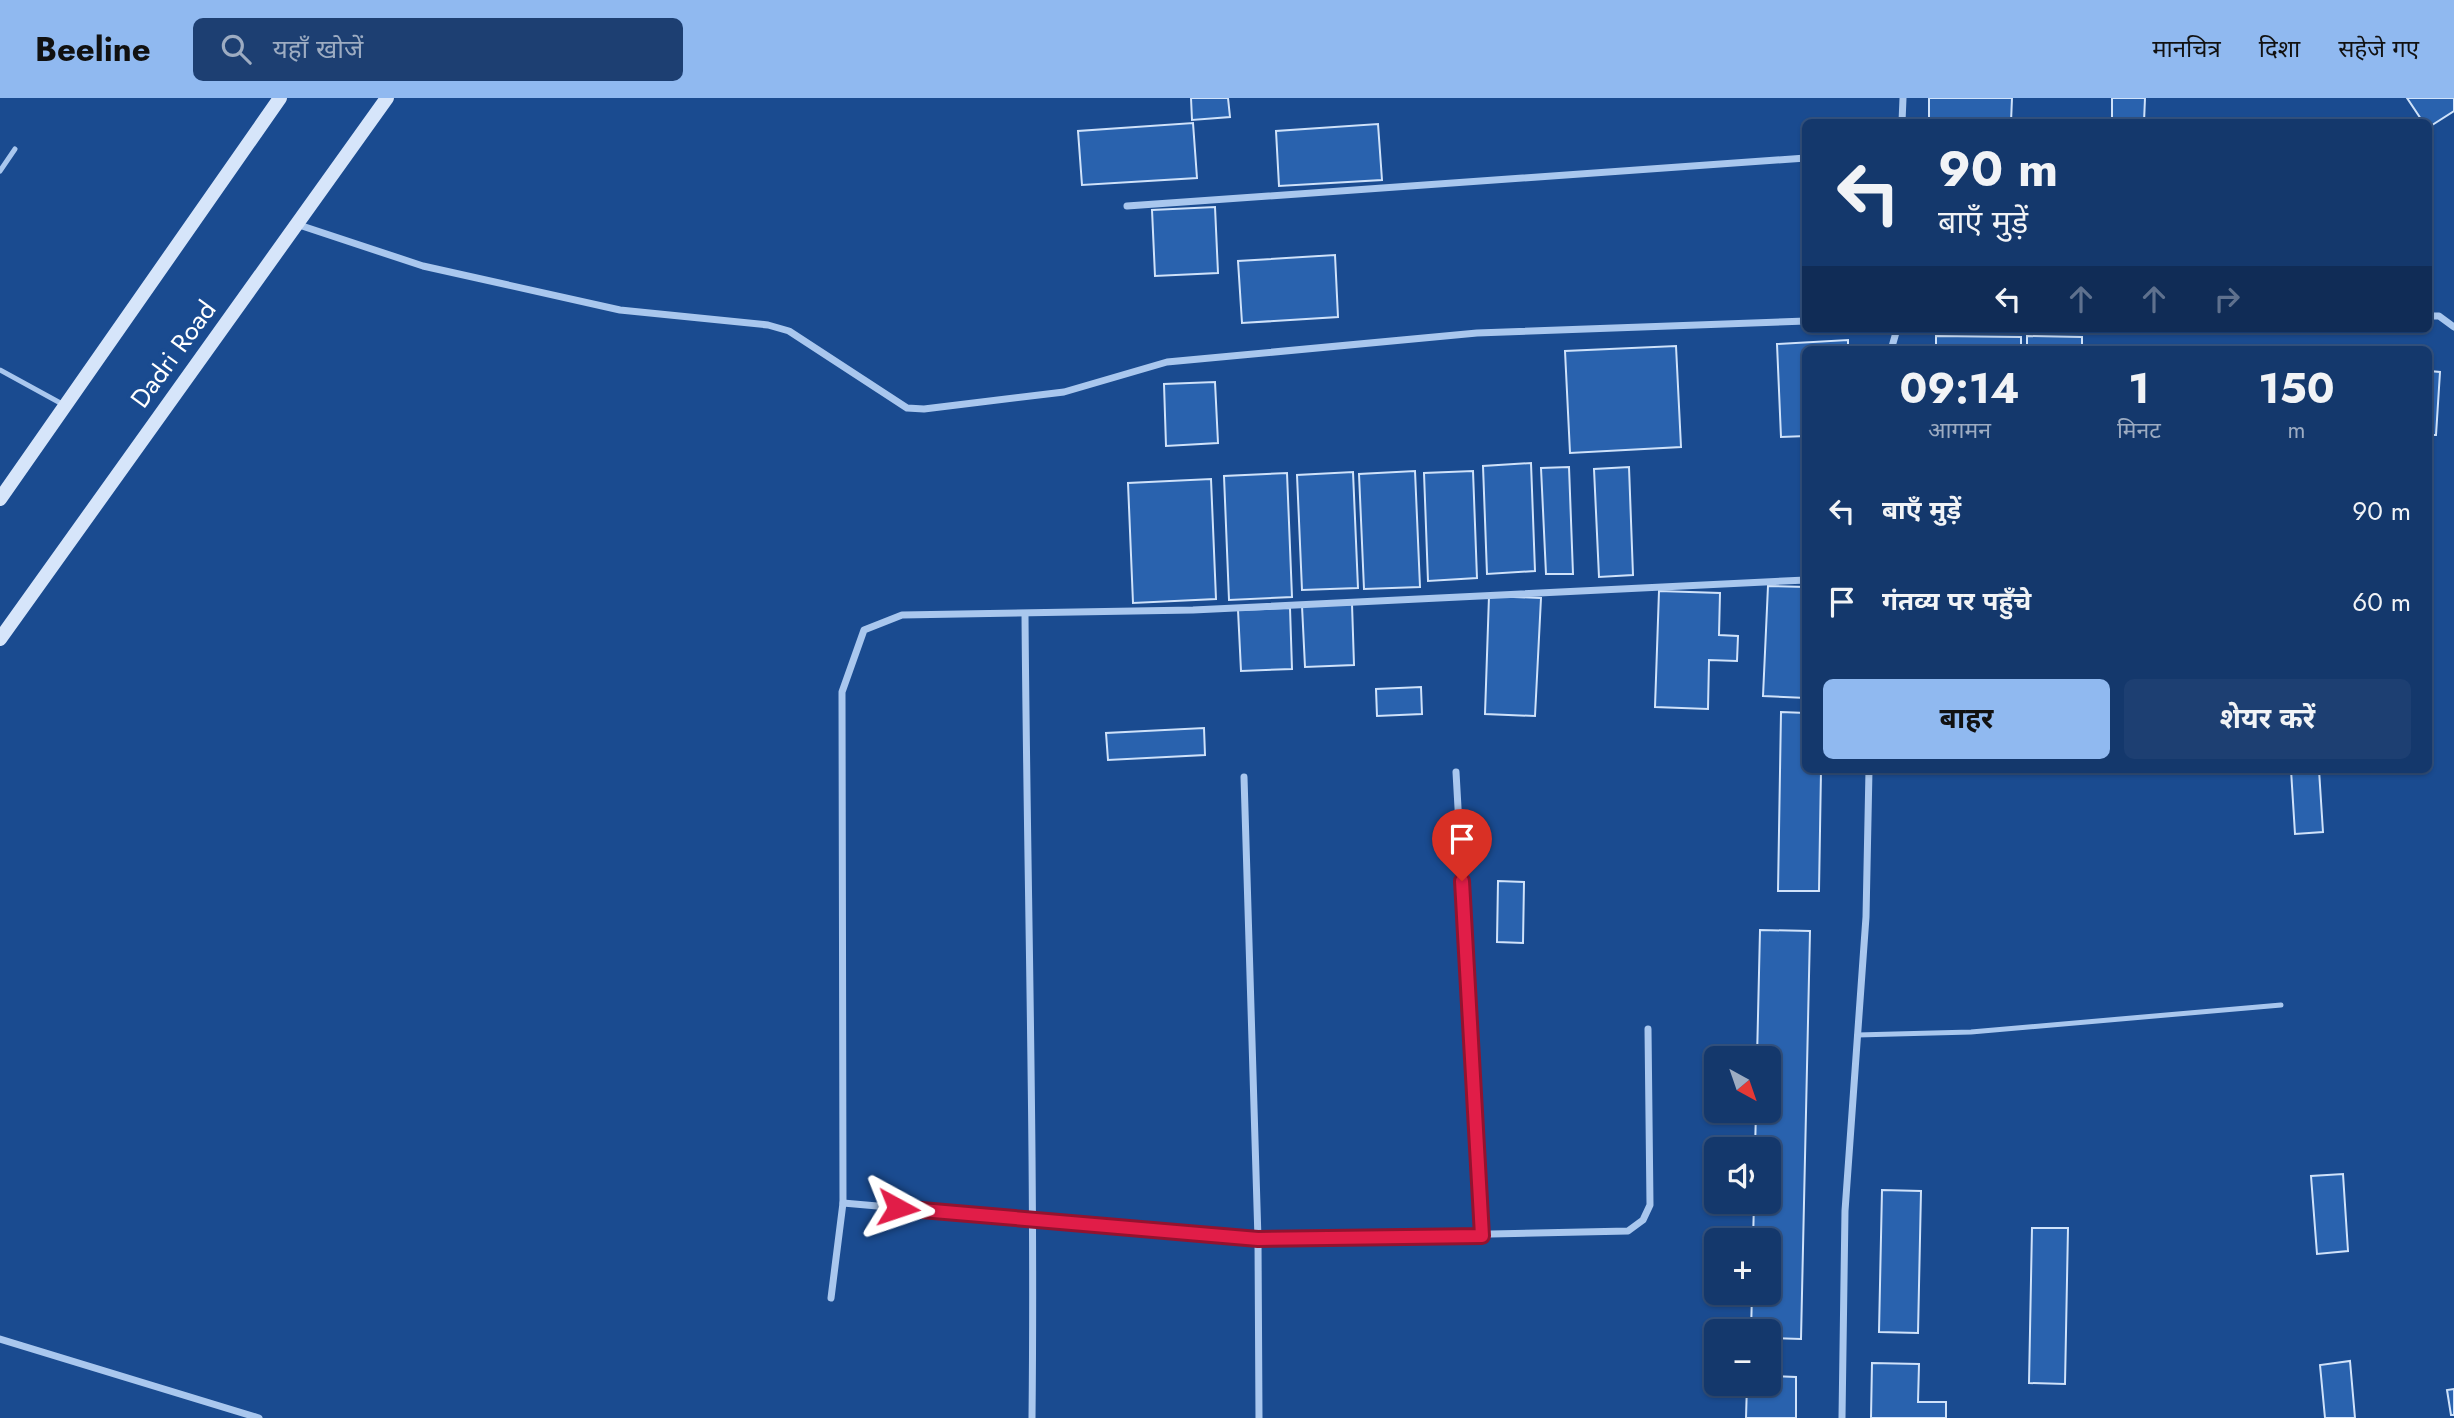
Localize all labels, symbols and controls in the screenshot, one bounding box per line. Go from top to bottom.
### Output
search box [193,18,683,81]
text: Beeline [35,26,151,73]
icon: search [217,30,255,68]
text: यहाँ खोजें [273,30,363,68]
text: मानचित्र [2152,31,2221,66]
text: दिशा [2259,31,2300,66]
text: सहेजे गए [2338,31,2419,66]
text: 90 m [1938,134,2058,204]
icon: left [1823,147,1914,238]
text: बाएँ मुड़ें [1938,199,2028,245]
icon: left [1989,280,2027,318]
icon: ahead [2062,280,2100,318]
icon: ahead [2135,280,2173,318]
icon: right [2208,280,2246,318]
street label: Dadri Road [121,292,225,416]
text: 09:14 [1899,358,2020,419]
text: 1 [2128,358,2150,419]
text: 150 [2258,358,2335,419]
text: आगमन [1928,413,1991,447]
text: मिनट [2117,413,2161,447]
text: m [2287,413,2305,447]
text: बाएँ मुड़ें [1882,491,1961,529]
icon: left [1823,492,1861,530]
text: 90 m [2352,492,2411,530]
text: गंतव्य पर पहुँचे [1882,582,2031,620]
icon: arrive [1823,583,1861,621]
text: 60 m [2352,583,2411,621]
button: बाहर [1823,679,2110,759]
button: शेयर करें [2124,679,2411,759]
pin [1432,809,1492,881]
icon: arrive [1443,820,1481,858]
north arrow [1704,1046,1782,1124]
map controls [1704,1046,1781,1396]
button: sound [1704,1137,1781,1214]
position arrow [861,1171,935,1245]
button: + [1704,1228,1781,1305]
button: − [1704,1319,1781,1396]

